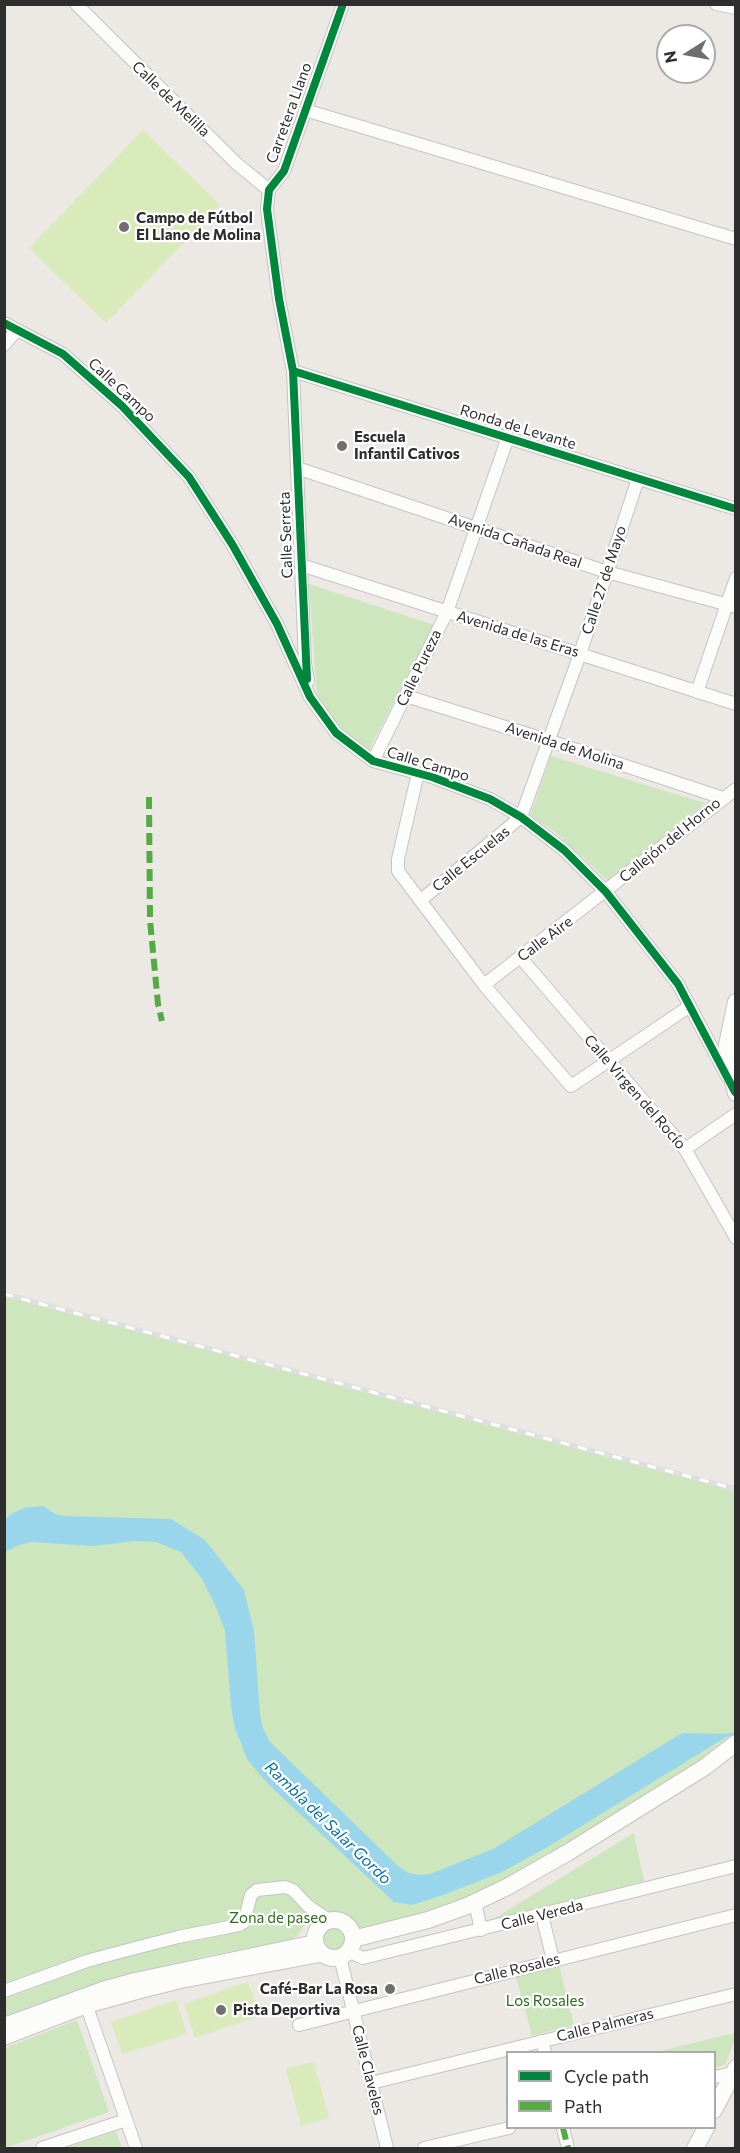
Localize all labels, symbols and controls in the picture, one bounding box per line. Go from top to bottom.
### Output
north arrow [656,24,716,84]
text: N [659,49,680,65]
street label: Calle de Melilla [128,57,214,141]
street label: Carretera Llano [262,60,316,166]
place label: Campo de Fútbol El Llano de Molina [136,209,261,244]
marker: Campo de Fútbol El Llano de Molina [117,220,131,234]
street label: Calle Campo [85,354,159,426]
street label: Ronda de Levante [458,401,578,453]
place label: Escuela Infantil Cativos [354,428,460,463]
marker: Escuela Infantil Cativos [335,439,349,453]
street label: Calle Serreta [275,491,297,579]
street label: Avenida Cañada Real [446,510,584,572]
street label: Calle 27 de Mayo [578,523,630,637]
street label: Avenida de las Eras [455,607,581,661]
street label: Calle Pureza [393,627,445,709]
street label: Avenida de Molina [503,718,627,774]
street label: Calle Campo [384,743,472,785]
street label: Callejón del Horno [616,794,724,886]
street label: Calle Escuelas [429,822,513,896]
street label: Calle Aire [514,912,576,966]
street label: Calle Virgen del Rocío [580,1031,690,1153]
water label: Rambla del Salar Gordo [261,1758,395,1888]
street label: Calle Vereda [499,1896,585,1934]
park label: Zona de paseo [229,1909,327,1927]
street label: Calle Rosales [472,1950,562,1988]
place label: Café-Bar La Rosa [260,1980,378,1998]
marker: Café-Bar La Rosa [383,1982,397,1996]
park label: Los Rosales [506,1992,584,2010]
place label: Pista Deportiva [233,2001,340,2019]
marker: Pista Deportiva [214,2003,228,2017]
street label: Calle Palmeras [555,2004,655,2046]
street label: Calle Claveles [348,2023,388,2117]
legend [506,2051,716,2129]
text: Cycle path [564,2065,649,2087]
text: Path [564,2095,602,2117]

